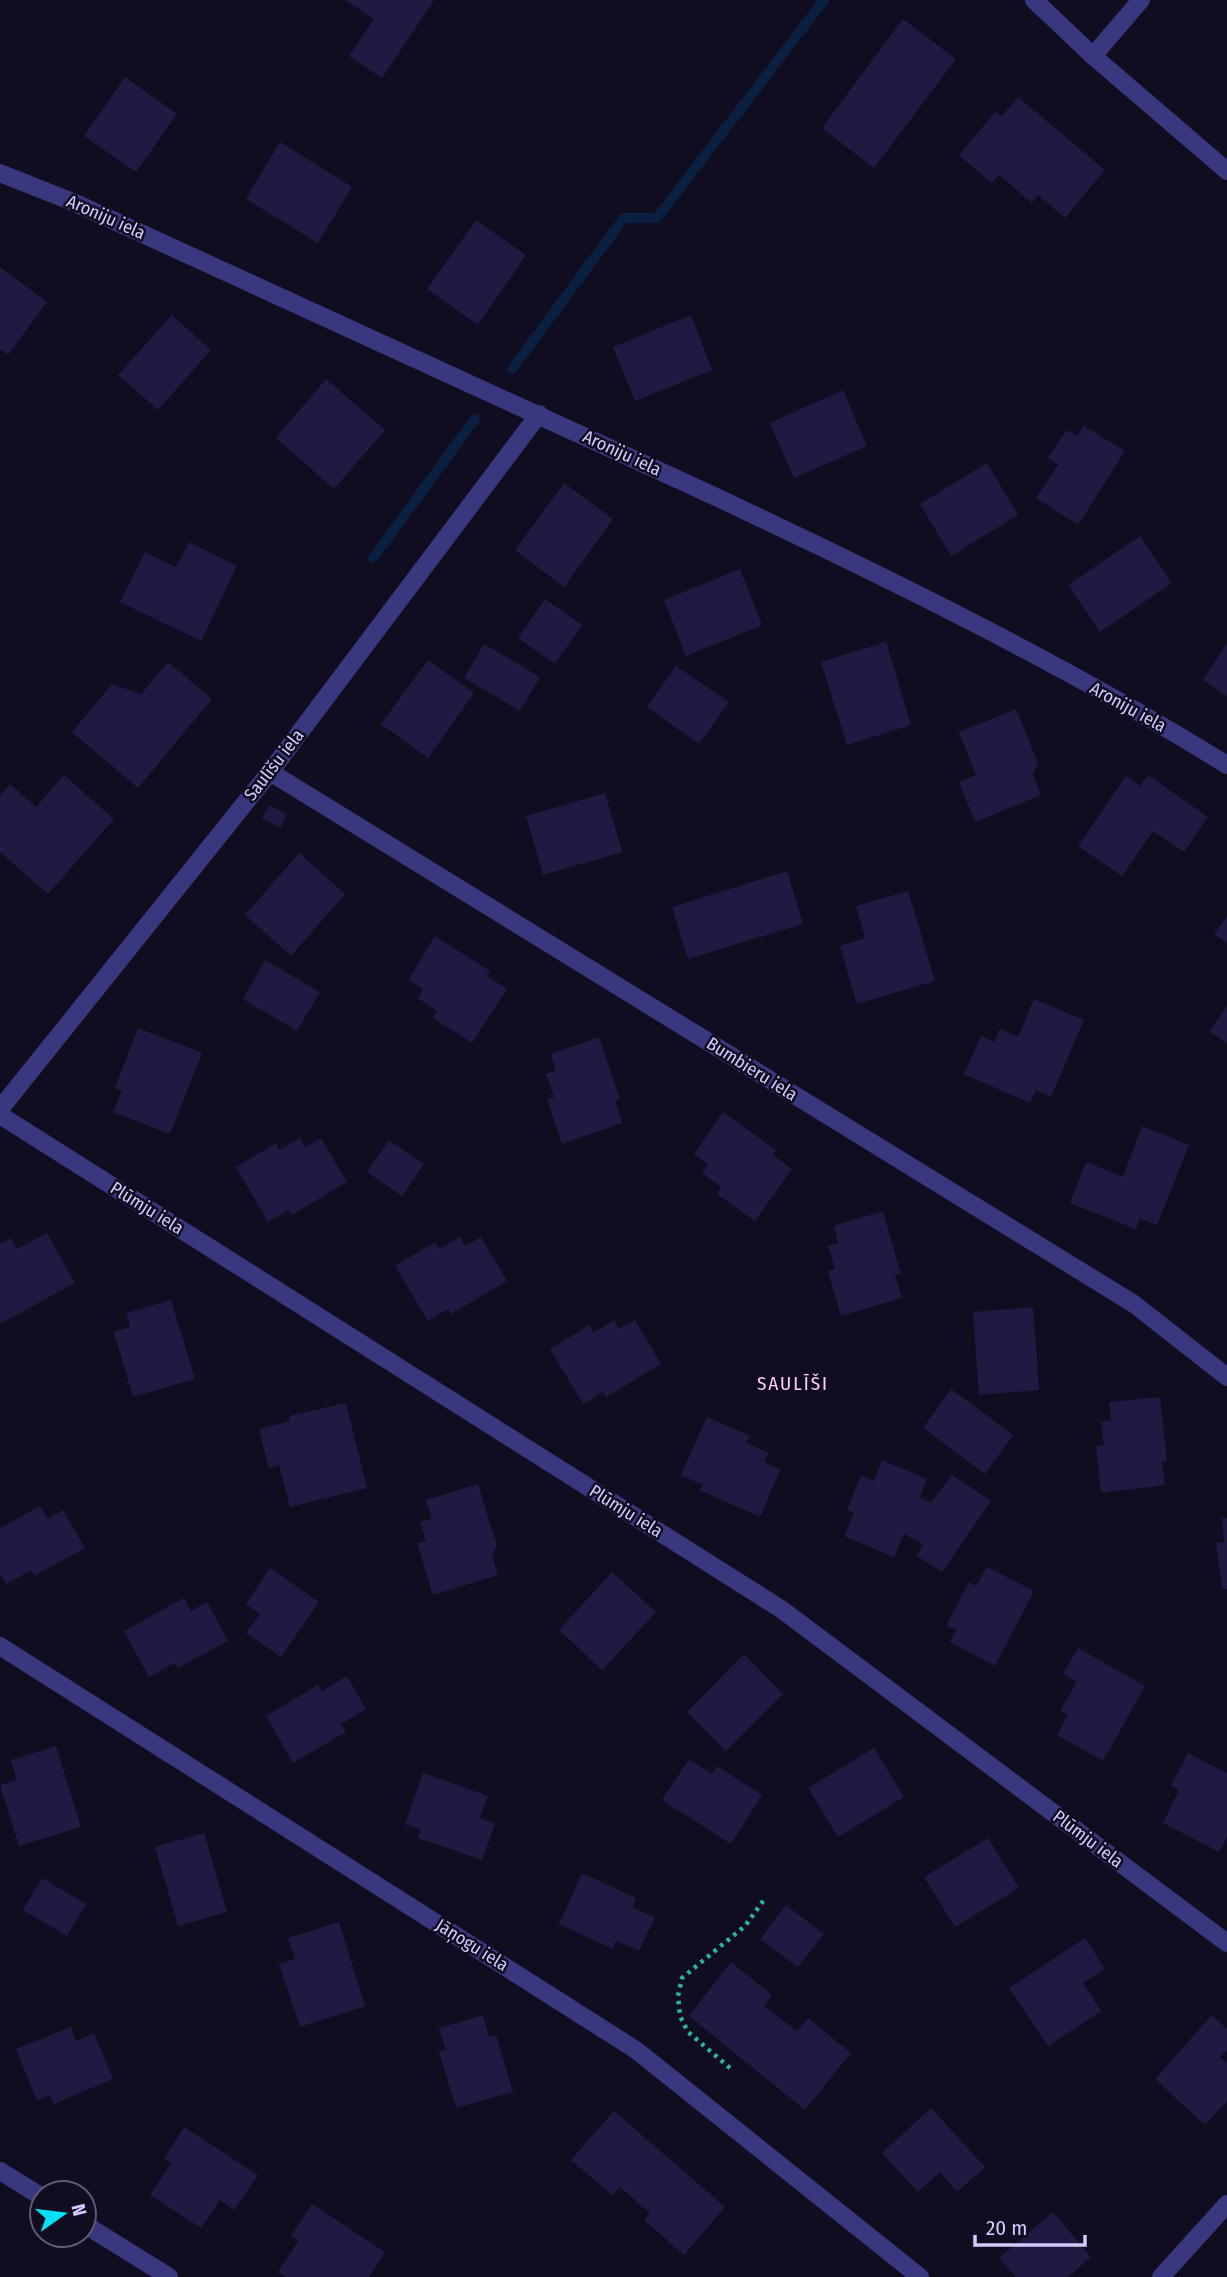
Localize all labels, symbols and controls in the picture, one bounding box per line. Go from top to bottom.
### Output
street label: Aroniju iela [63,190,149,244]
street label: Aroniju iela [579,425,665,481]
street label: Aroniju iela [1086,677,1170,737]
street label: Saulīšu iela [239,725,309,805]
street label: Bumbieru iela [703,1032,802,1106]
street label: Plūmju iela [106,1177,188,1239]
district label: SAULĪŠI [757,1372,829,1395]
street label: Plūmju iela [585,1480,667,1542]
street label: Plūmju iela [1048,1805,1128,1873]
street label: Jāņogu iela [432,1914,513,1976]
north arrow [28,2179,98,2249]
text: N [66,2202,92,2218]
scale bar [975,2204,1085,2248]
text: 20 m [986,2215,1027,2241]

